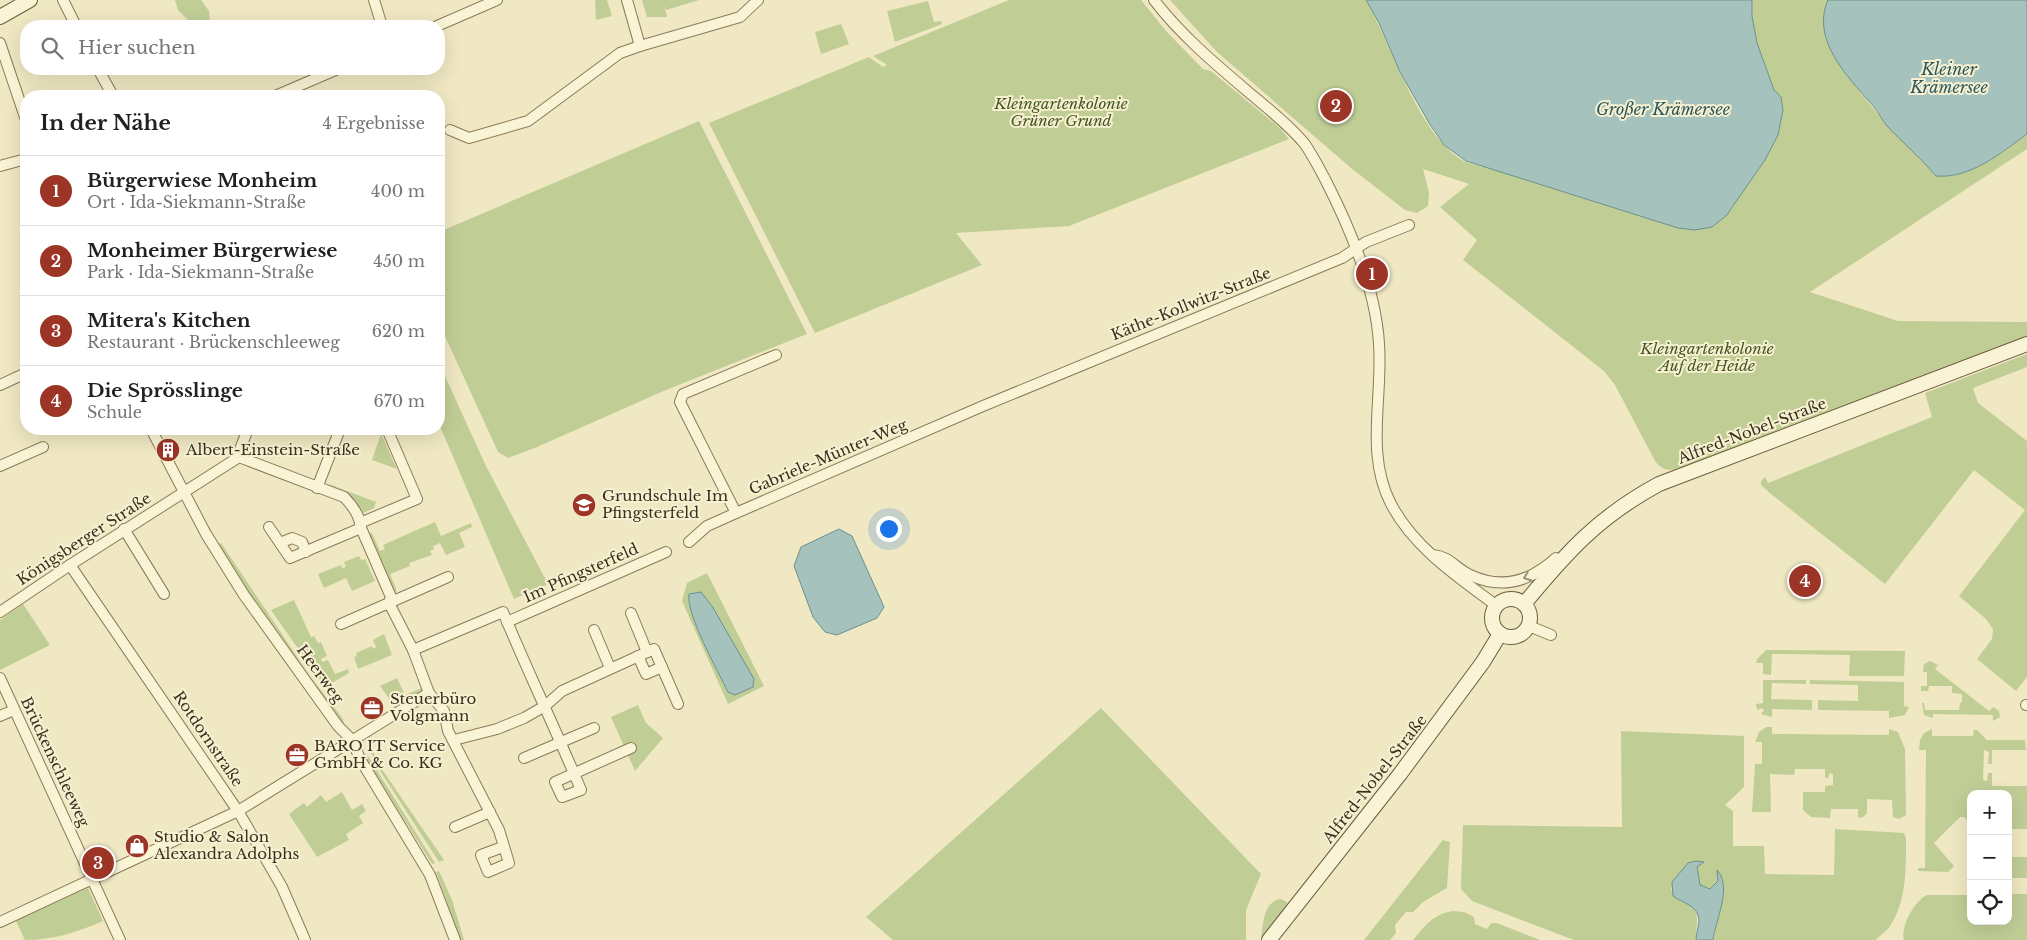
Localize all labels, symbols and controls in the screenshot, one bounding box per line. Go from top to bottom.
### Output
search box [20,20,445,75]
icon: search [38,34,66,62]
text: Hier suchen [78,36,196,59]
water label: Kleiner Krämersee [1909,59,1989,97]
pin: 2 [1320,87,1352,125]
park label: Kleingartenkolonie Grüner Grund [993,94,1128,130]
water label: Großer Krämersee [1596,99,1731,119]
text: In der Nähe [40,110,171,136]
text: 4 Ergebnisse [322,113,425,133]
text: Bürgerwiese Monheim [87,169,317,192]
text: 1 [53,181,59,201]
text: 400 m [371,181,425,201]
text: Ort · Ida-Siekmann-Straße [87,192,306,212]
text: Monheimer Bürgerwiese [87,239,337,262]
text: 2 [51,251,61,271]
text: 450 m [373,251,425,271]
pin: 1 [1356,255,1388,293]
text: Park · Ida-Siekmann-Straße [87,262,314,282]
street label: Käthe-Kollwitz-Straße [1108,263,1273,344]
text: Mitera's Kitchen [87,309,251,332]
text: 3 [51,321,61,341]
text: 620 m [372,321,425,341]
text: Restaurant · Brückenschleeweg [87,332,340,352]
park label: Kleingartenkolonie Auf der Heide [1639,339,1774,375]
text: Die Sprösslinge [87,379,243,402]
text: 4 [51,391,61,411]
text: 670 m [373,391,425,411]
street label: Alfred-Nobel-Straße [1674,393,1829,468]
text: Schule [87,402,142,422]
street label: Gabriele-Münter-Weg [746,414,911,498]
building icon: Albert-Einstein-Straße [155,437,181,463]
place label: Albert-Einstein-Straße [185,440,360,459]
place label: Grundschule Im Pfingsterfeld [602,486,728,522]
street label: Königsberger Straße [13,488,154,589]
school or university icon: Grundschule Im Pfingsterfeld [571,492,597,518]
your location [876,516,902,542]
street label: Im Pfingsterfeld [520,539,641,606]
pin: 4 [1789,562,1821,600]
one-way arrow [1523,571,1532,581]
street label: Heerweg [293,641,349,708]
street label: Rotdornstraße [169,687,247,790]
place label: Steuerbüro Volgmann [389,689,477,725]
street label: Brückenschleeweg [17,694,94,831]
office icon: Steuerbüro Volgmann [359,695,385,721]
street label: Alfred-Nobel-Straße [1318,711,1431,848]
place label: BARO IT Service GmbH & Co. KG [314,736,445,772]
office icon: BARO IT Service GmbH & Co. KG [284,742,310,768]
map controls [1967,790,2012,925]
button: + [1967,790,2012,835]
place label: Studio & Salon Alexandra Adolphs [153,827,300,863]
shop icon: Studio & Salon Alexandra Adolphs [124,833,150,859]
button: − [1967,835,2012,880]
pin: 3 [82,844,114,882]
button: locate [1967,880,2012,925]

